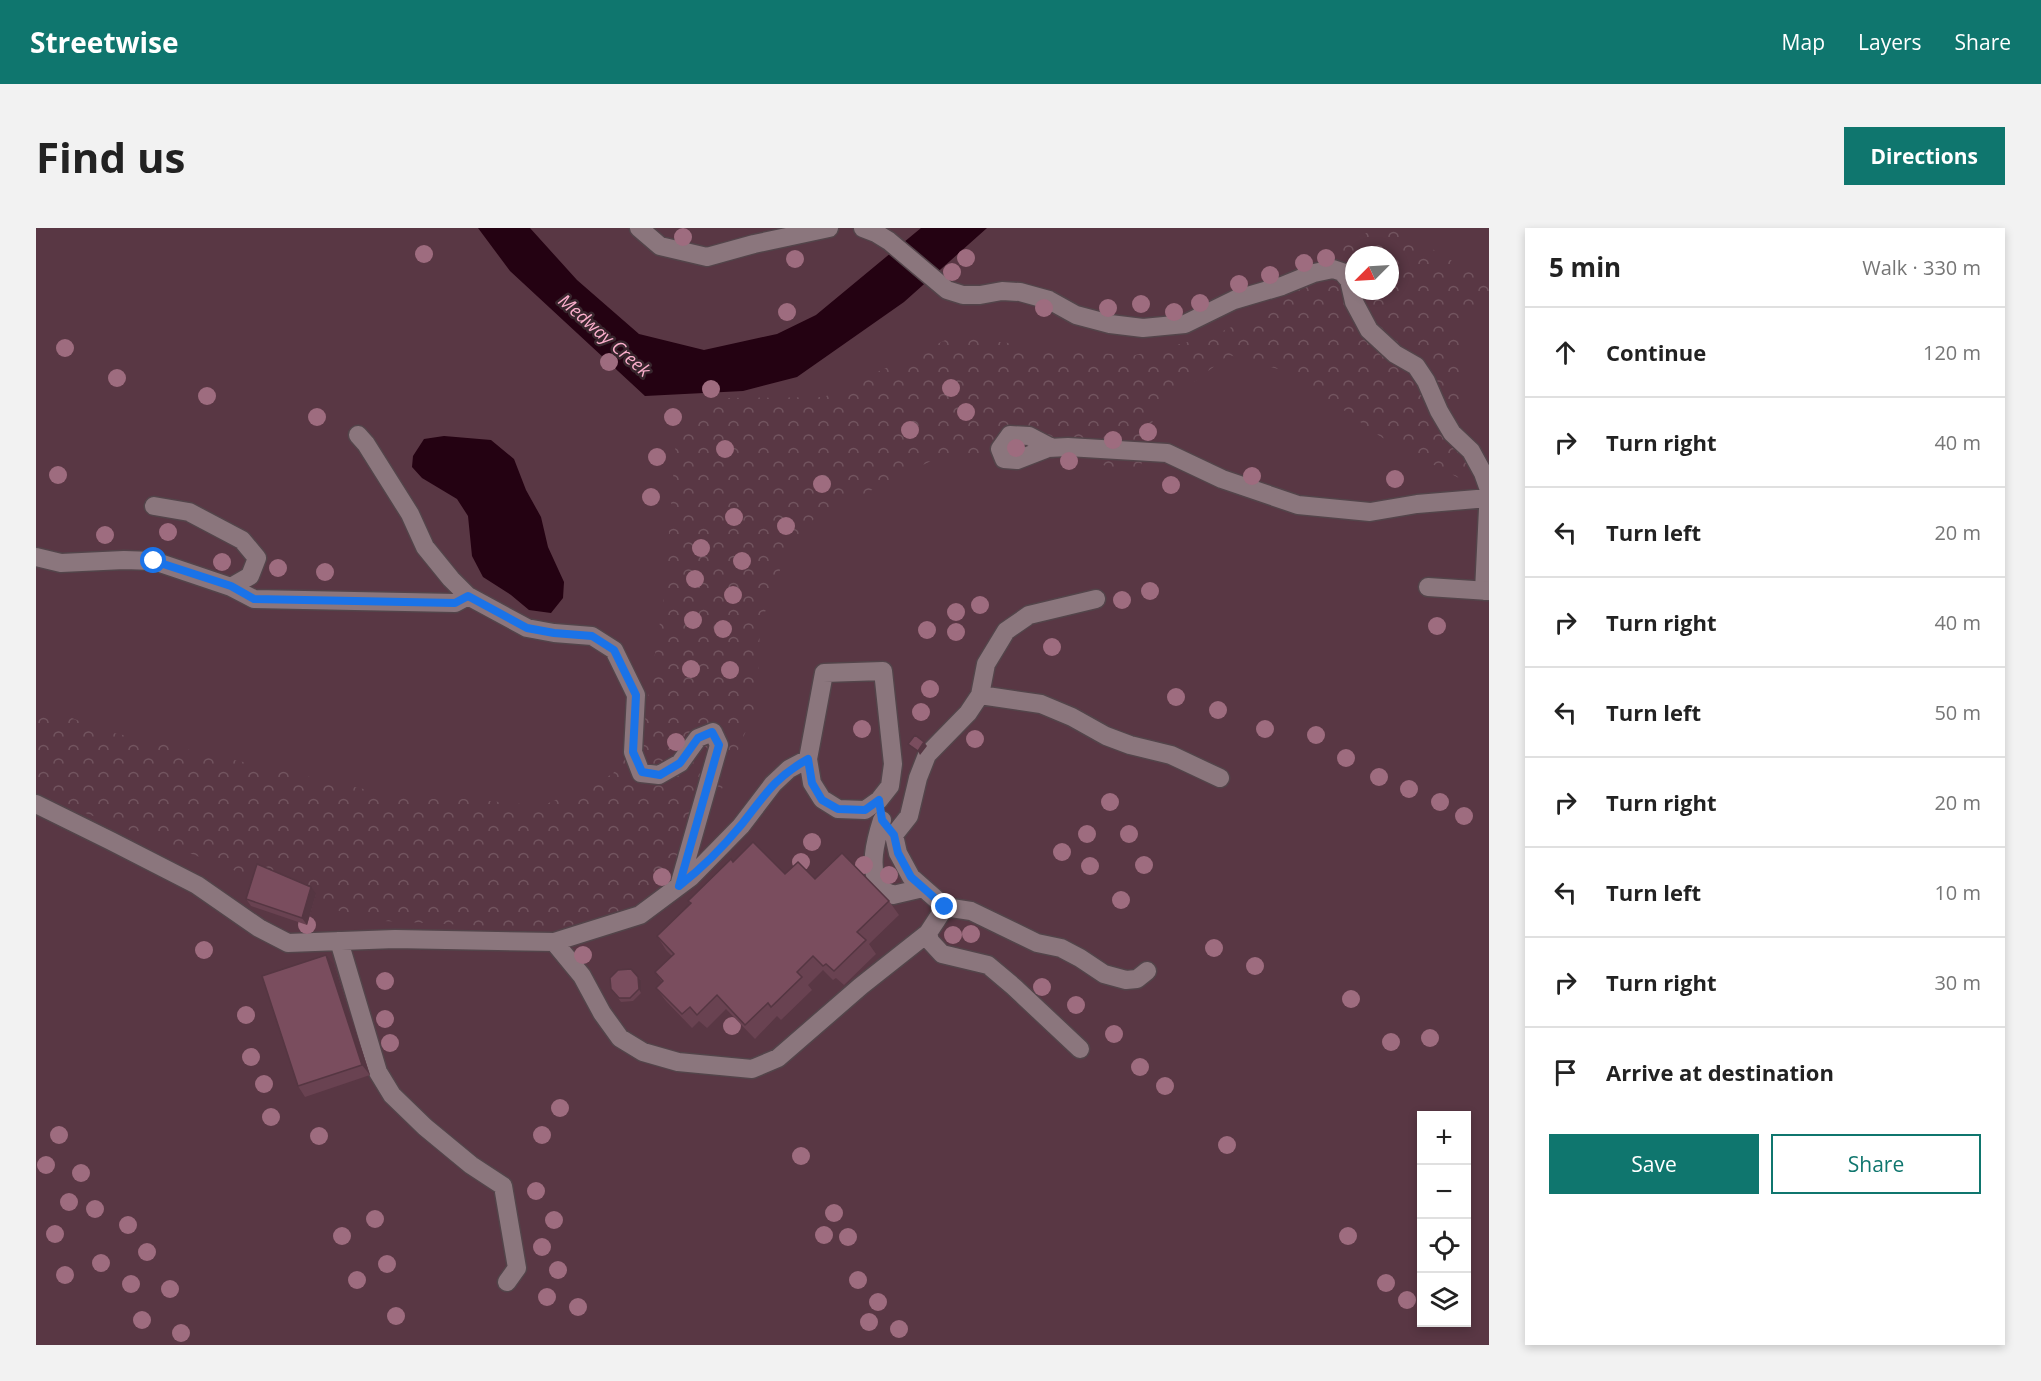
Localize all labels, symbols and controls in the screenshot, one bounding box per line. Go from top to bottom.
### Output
text: Streetwise [30,23,179,61]
text: Map [1782,28,1825,56]
text: Layers [1858,28,1922,56]
text: Share [1955,28,2011,56]
button: Directions [1844,127,2005,185]
text: Find us [36,128,185,185]
north arrow [1345,246,1399,300]
text: 5 min [1549,249,1621,285]
text: Walk · 330 m [1862,254,1981,281]
water label: Medway Creek [554,288,657,383]
icon: ahead [1549,336,1582,369]
text: Continue [1606,337,1706,367]
text: 120 m [1923,339,1981,366]
icon: right [1549,426,1582,459]
text: Turn right [1606,427,1717,457]
text: 40 m [1934,429,1981,456]
icon: left [1549,516,1582,549]
text: Turn left [1606,517,1701,547]
text: 20 m [1934,519,1981,546]
route start [140,547,166,573]
icon: right [1549,606,1582,639]
text: Turn right [1606,607,1717,637]
text: 40 m [1934,609,1981,636]
icon: left [1549,696,1582,729]
text: Turn left [1606,697,1701,727]
text: 50 m [1934,699,1981,726]
icon: right [1549,786,1582,819]
text: Turn right [1606,787,1717,817]
text: 20 m [1934,789,1981,816]
icon: left [1549,876,1582,909]
text: Turn left [1606,877,1701,907]
text: 10 m [1934,879,1981,906]
route end [931,893,957,919]
icon: right [1549,966,1582,999]
text: Turn right [1606,967,1717,997]
text: 30 m [1934,969,1981,996]
icon: arrive [1549,1056,1582,1089]
text: Arrive at destination [1606,1057,1834,1087]
map controls [1417,1111,1471,1327]
button: + [1417,1111,1471,1165]
button: Save [1549,1134,1759,1194]
button: Share [1771,1134,1981,1194]
button: − [1417,1165,1471,1219]
button: locate [1417,1219,1471,1273]
button: layers [1417,1273,1471,1327]

